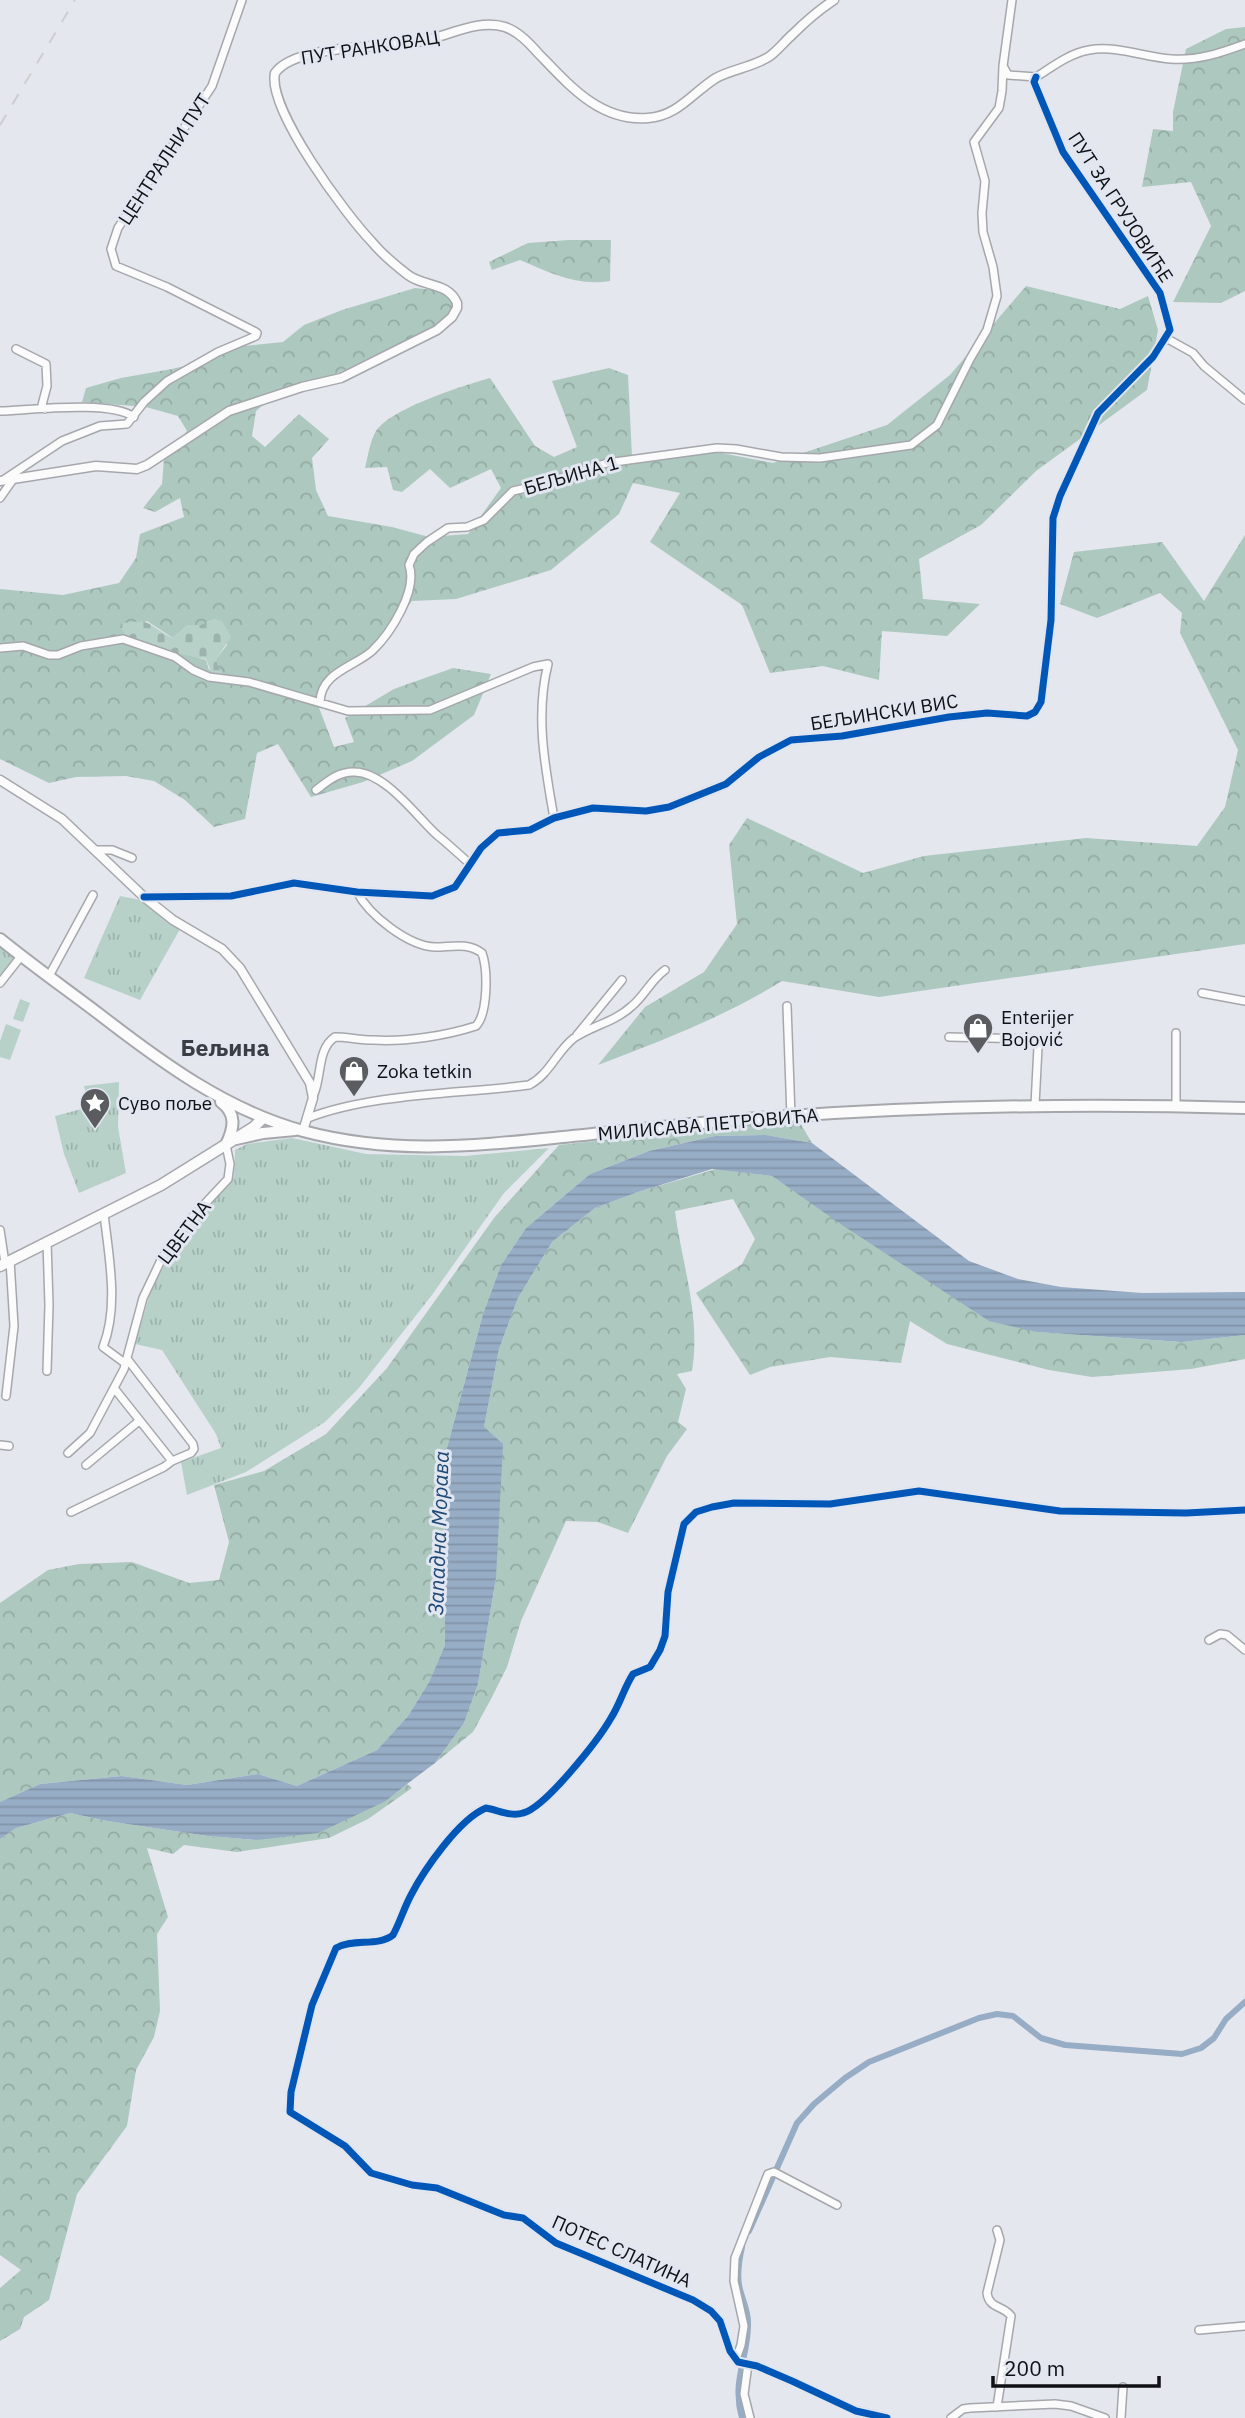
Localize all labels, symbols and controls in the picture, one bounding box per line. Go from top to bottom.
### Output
street label: ПУТ РАНКОВАЦ [299,24,441,70]
street label: ЦЕНТРАЛНИ ПУТ [113,89,216,229]
street label: ПУТ ЗА ГРУЈОВИЋЕ [1063,127,1179,287]
street label: БЕЉИНА 1 [521,450,621,500]
street label: БЕЉИНСКИ ВИС [808,688,960,736]
place label: Enterijer Bojović [1001,1005,1074,1051]
shop icon: Enterijer Bojović [961,1011,995,1055]
district label: Бељина [180,1032,270,1062]
shop icon: Zoka tetkin [337,1054,371,1098]
place label: Zoka tetkin [377,1059,472,1083]
place icon: Суво поље [78,1086,112,1130]
place label: Суво поље [118,1091,212,1115]
street label: МИЛИСАВА ПЕТРОВИЋА [597,1102,819,1146]
street label: ЦВЕТНА [152,1195,216,1269]
water label: Западна Морава [421,1450,455,1616]
street label: ПОТЕС СЛАТИНА [549,2210,695,2292]
scale bar [993,2344,1159,2388]
text: 200 m [1004,2354,1065,2382]

